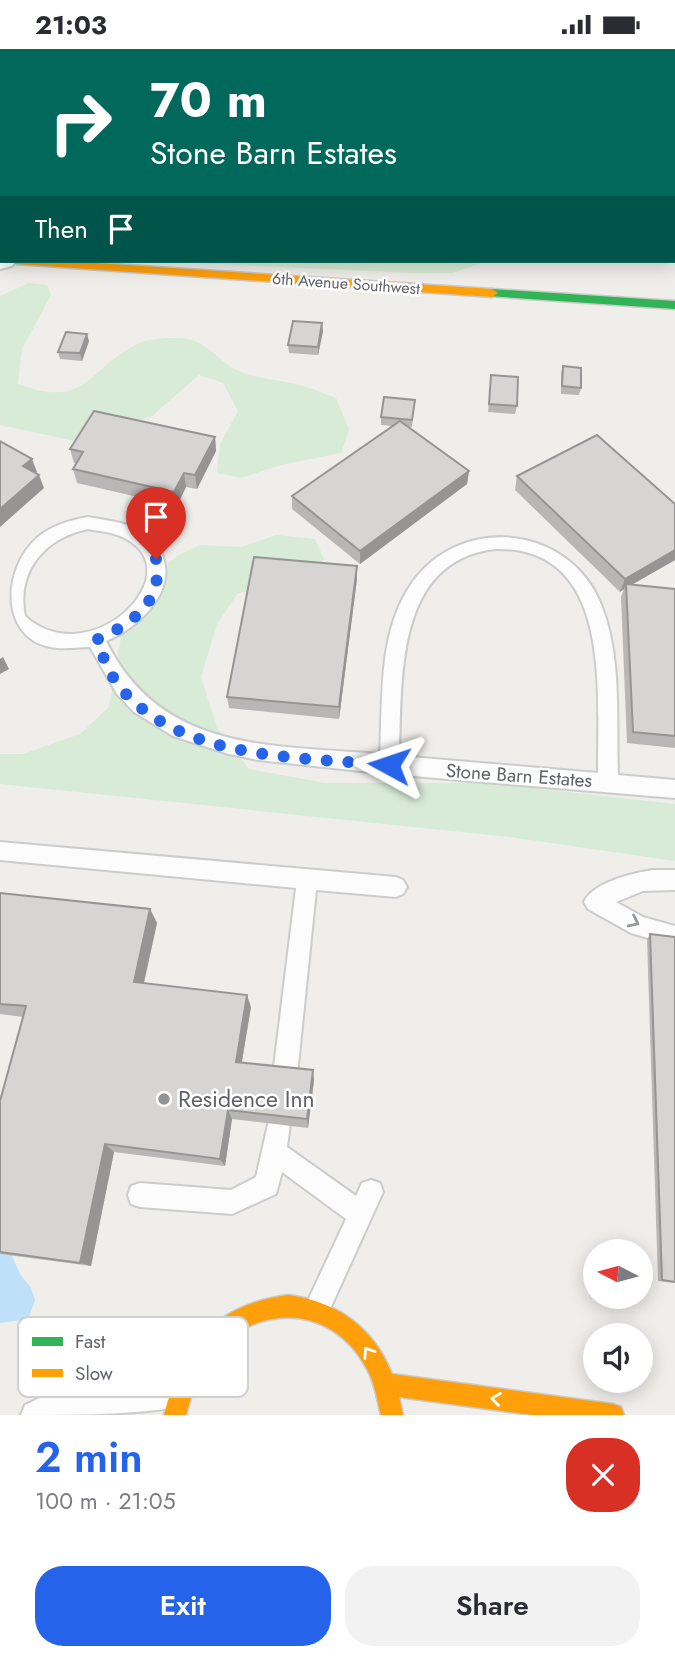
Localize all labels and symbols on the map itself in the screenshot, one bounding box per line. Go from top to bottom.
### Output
street label: 6th Avenue Southwest [271,267,421,300]
pin [126,487,186,559]
position arrow [352,728,426,802]
street label: Stone Barn Estates [445,757,593,794]
one-way arrow [627,914,639,928]
place label: Residence Inn [178,1082,315,1116]
marker: Residence Inn [156,1091,172,1107]
north arrow [583,1239,653,1309]
legend [18,1317,248,1397]
text: Fast [75,1328,106,1355]
one-way arrow [363,1347,376,1360]
text: Slow [75,1360,113,1387]
one-way arrow [491,1392,502,1407]

